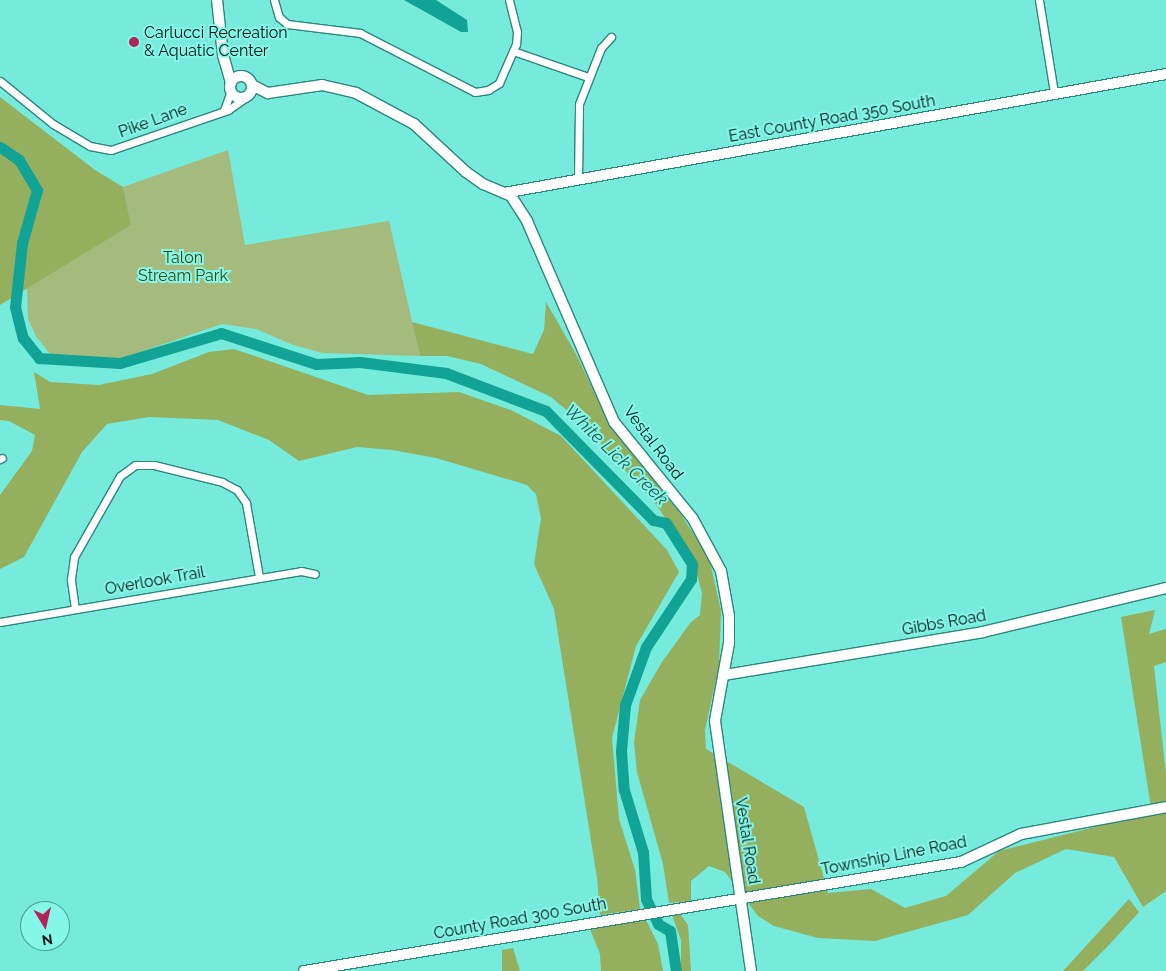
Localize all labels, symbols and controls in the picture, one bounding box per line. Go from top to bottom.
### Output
place label: Carlucci Recreation & Aquatic Center [144,23,288,61]
marker: Carlucci Recreation & Aquatic Center [128,36,140,48]
street label: East County Road 350 South [727,91,937,147]
street label: Pike Lane [116,100,190,142]
park label: Talon Stream Park [138,248,228,286]
water label: White Lick Creek [560,400,672,510]
street label: Vestal Road [619,402,687,484]
street label: Overlook Trail [103,563,207,599]
street label: Gibbs Road [901,606,987,640]
street label: Vestal Road [731,796,763,886]
street label: Township Line Road [820,832,968,880]
street label: County Road 300 South [432,894,608,944]
north arrow [20,901,70,951]
text: N [41,931,54,949]

